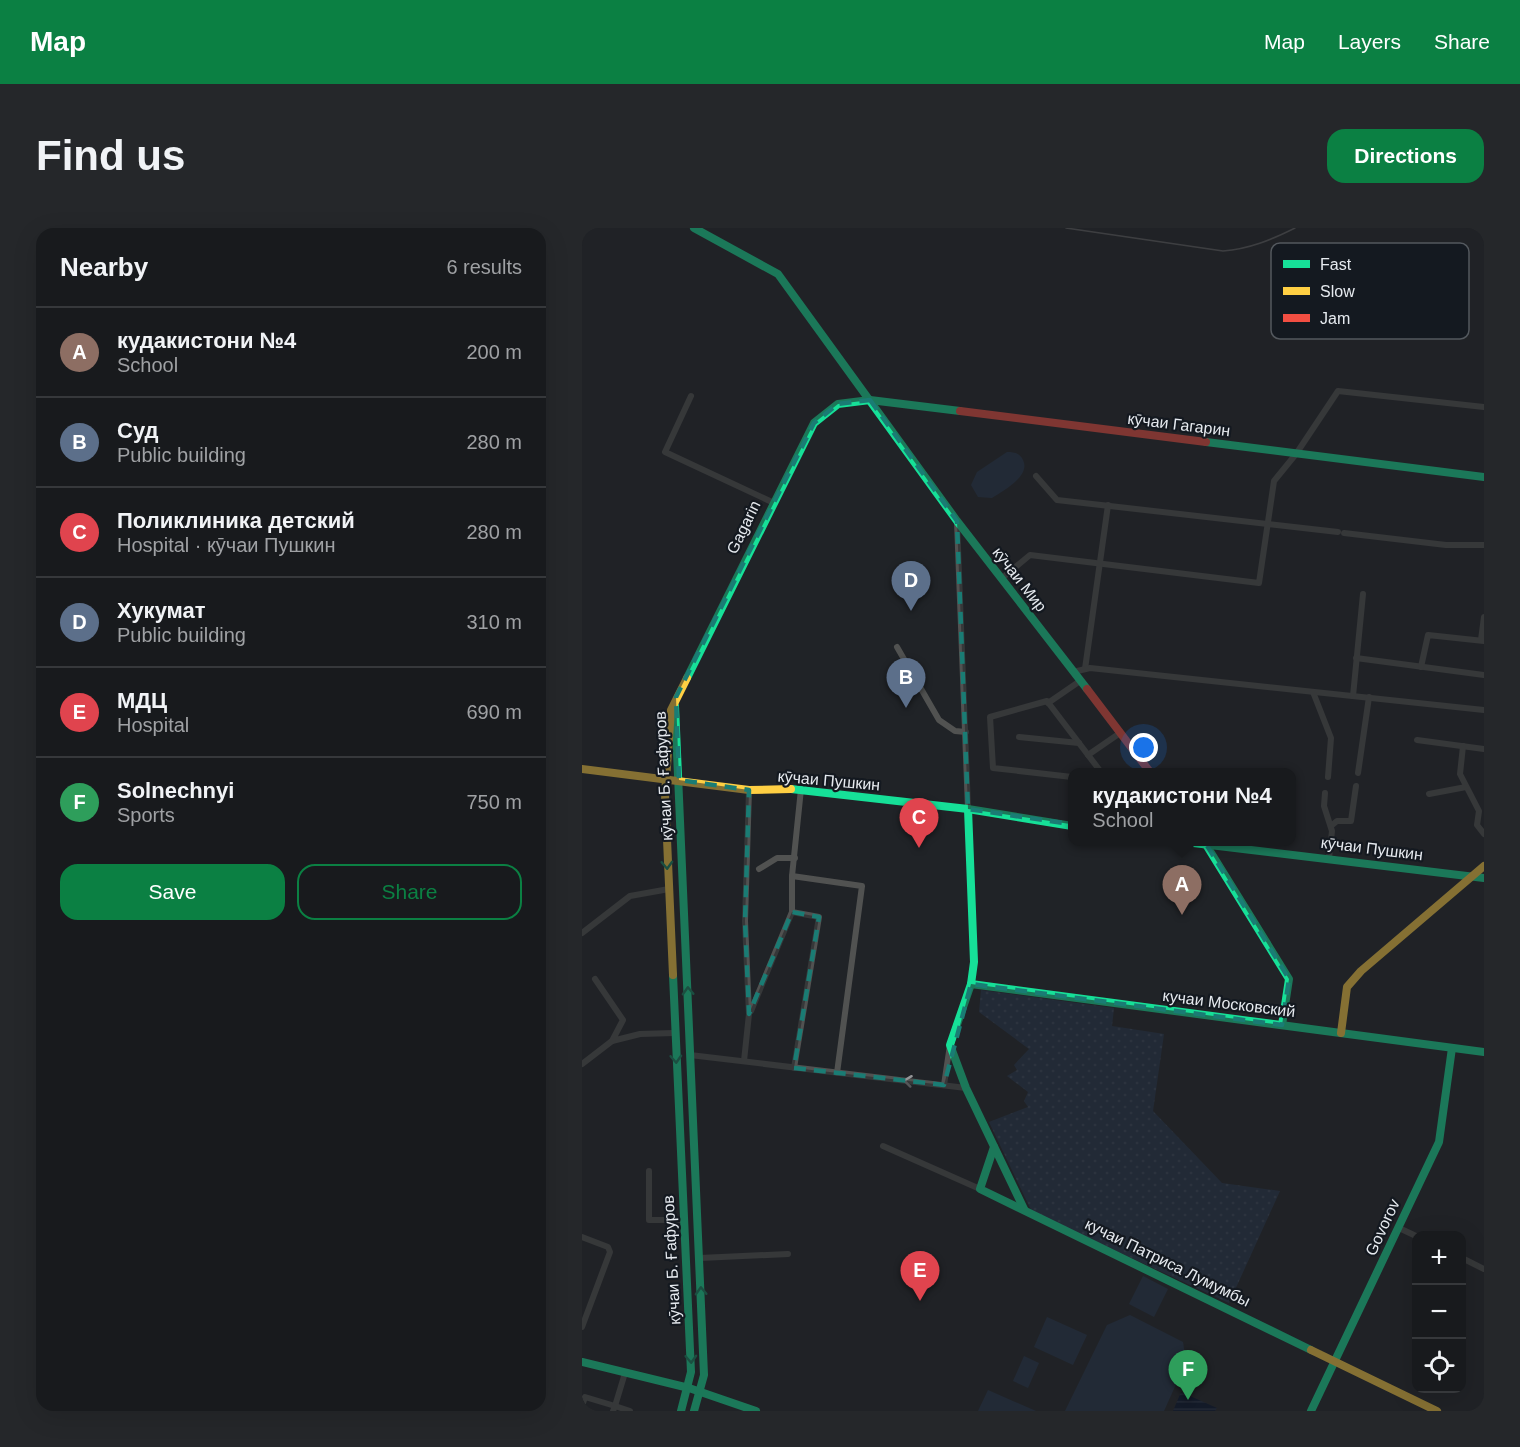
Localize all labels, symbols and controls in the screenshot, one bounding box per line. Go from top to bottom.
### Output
text: Map [30,26,86,57]
text: Map [1264,30,1305,53]
text: Layers [1338,30,1401,53]
text: Share [1434,30,1490,53]
button: Directions [1327,129,1484,183]
text: Find us [36,132,185,179]
legend [1271,243,1469,339]
text: Nearby [60,252,148,282]
text: 6 results [446,256,522,278]
text: Fast [1320,256,1352,273]
text: Slow [1320,283,1355,300]
text: Jam [1320,310,1350,327]
text: кудакистони №4 [117,328,296,353]
text: A [72,341,87,363]
text: 200 m [466,341,522,363]
text: School [117,354,178,376]
street label: кӯчаи Гагарин [1127,410,1231,439]
text: Суд [117,418,159,443]
text: B [72,431,87,453]
text: 280 m [466,431,522,453]
text: Public building [117,444,246,466]
street label: Gagarin [723,498,764,557]
text: Поликлиника детский [117,508,355,533]
text: C [72,521,87,543]
text: 280 m [466,521,522,543]
text: Hospital · кӯчаи Пушкин [117,534,335,556]
street label: кӯчаи Мир [989,544,1050,615]
pin: D [892,562,930,611]
text: Хукумат [117,598,206,623]
text: D [72,611,87,633]
text: 310 m [466,611,522,633]
text: Public building [117,624,246,646]
pin: B [886,658,926,708]
text: МДЦ [117,688,167,713]
text: E [73,701,86,723]
text: 690 m [466,701,522,723]
street label: кӯчаи Б. Ғафуров [652,711,675,841]
text: Hospital [117,714,189,736]
your location [1129,733,1158,762]
street label: кӯчаи Пушкин [777,768,881,793]
popup [1068,768,1296,846]
text: Solnechnyi [117,778,234,803]
text: кудакистони №4 [1092,783,1272,808]
text: F [73,791,86,813]
text: 750 m [466,791,522,813]
pin: C [900,798,938,848]
text: Sports [117,804,175,826]
text: School [1092,809,1154,831]
street label: кӯчаи Пушкин [1320,834,1424,863]
one-way arrow [661,860,674,869]
button: Save [60,864,285,920]
button: Share [297,864,522,920]
pin: A [1162,866,1202,915]
one-way arrow [681,987,694,996]
street label: кучаи Московский [1162,987,1296,1020]
one-way arrow [669,1055,682,1064]
one-way arrow [904,1076,913,1088]
street label: кӯчаи Б. Ғафуров [660,1195,683,1325]
street label: Govorov [1362,1196,1403,1258]
street label: кучаи Патриса Лумумбы [1083,1215,1253,1310]
map controls [1412,1231,1466,1393]
button: + [1412,1231,1466,1285]
pin: E [900,1252,940,1301]
button: − [1412,1285,1466,1339]
one-way arrow [695,1286,708,1295]
button: locate [1412,1339,1466,1393]
pin: F [1168,1350,1208,1400]
one-way arrow [684,1355,697,1364]

